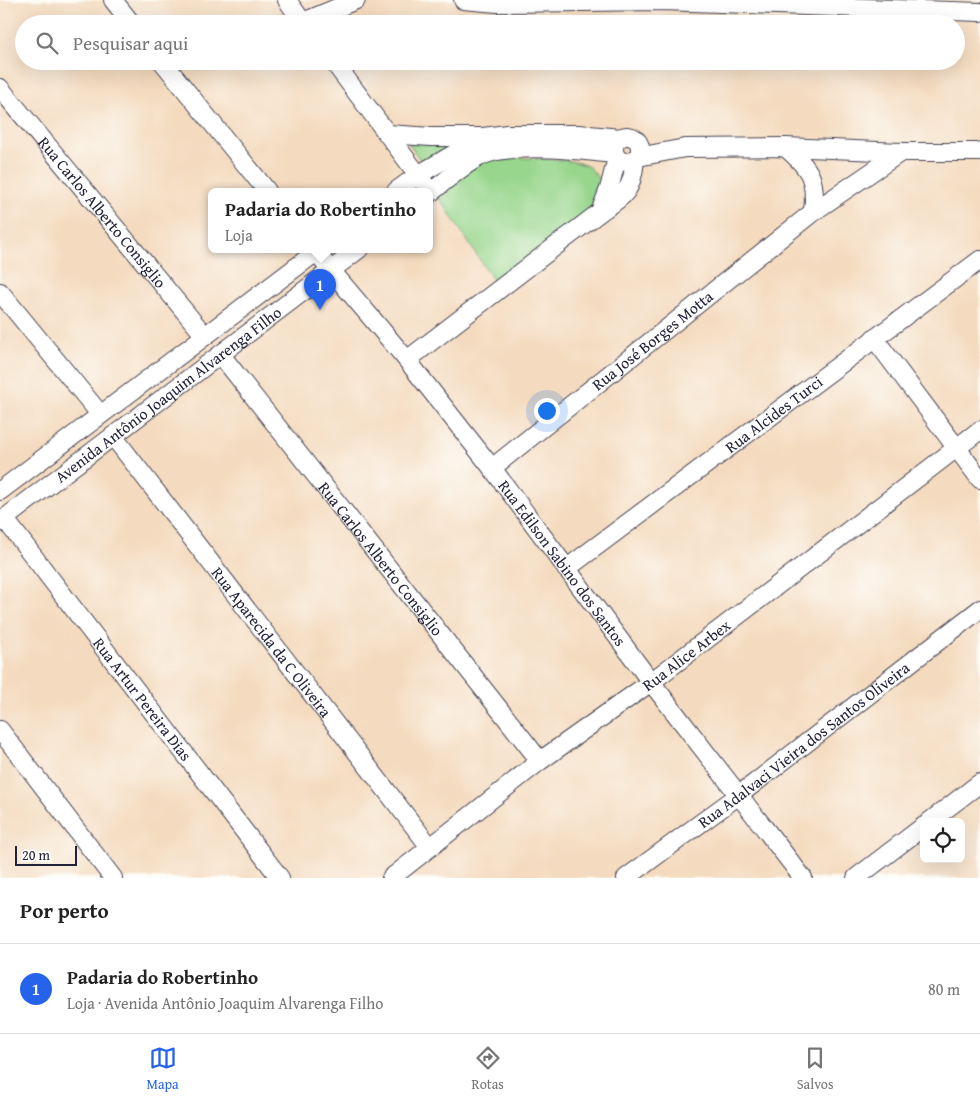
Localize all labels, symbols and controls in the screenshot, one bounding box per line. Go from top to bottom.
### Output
search box [15,15,965,70]
icon: search [33,29,61,57]
text: Pesquisar aqui [73,29,188,57]
street label: Rua Carlos Alberto Consiglio [33,131,172,293]
popup [208,188,433,253]
text: Padaria do Robertinho [225,195,416,223]
text: Loja [225,223,253,247]
pin: 1 [304,269,336,310]
street label: Rua José Borges Motta [587,284,718,396]
street label: Avenida Antônio Joaquim Alvarenga Filho [50,300,286,488]
street label: Rua Alcides Turci [720,369,828,458]
your location [534,398,560,424]
street label: Rua Edilson Sabino dos Santos [493,475,632,651]
street label: Rua Carlos Alberto Consiglio [313,476,449,641]
street label: Rua Aparecida da C Oliveira [206,562,338,722]
street label: Rua Alice Arbex [637,613,736,697]
street label: Rua Artur Pereira Dias [88,632,198,766]
street label: Rua Adalvaci Vieira dos Santos Oliveira [693,655,915,834]
map controls [920,818,965,863]
button: locate [920,818,965,863]
scale bar [15,843,78,866]
text: 20 m [22,845,50,865]
text: Por perto [20,895,109,926]
text: Padaria do Robertinho [67,963,258,991]
text: 1 [32,977,40,1001]
text: 80 m [928,977,960,1001]
text: Loja · Avenida Antônio Joaquim Alvarenga Filho [67,991,383,1015]
tab: Mapa [146,1044,179,1094]
tab: Rotas [472,1044,504,1094]
tab: Salvos [797,1044,834,1094]

